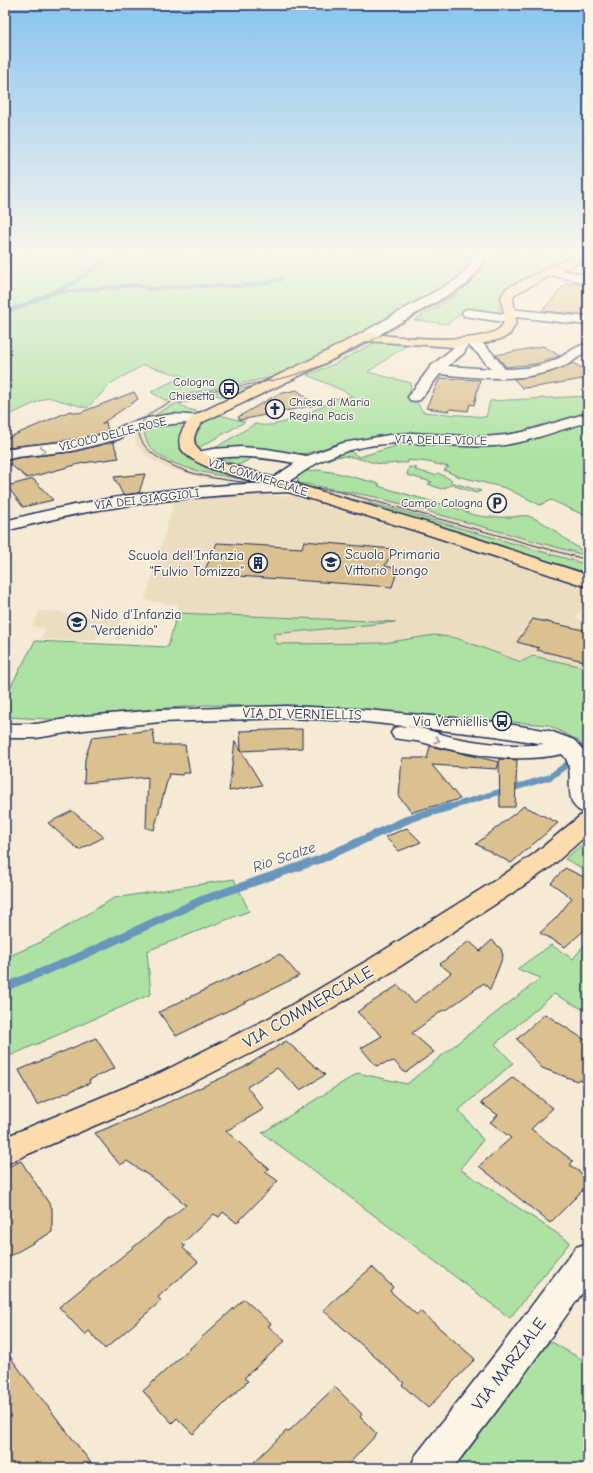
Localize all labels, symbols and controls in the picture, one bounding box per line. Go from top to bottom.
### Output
place label: Cologna Chiesetta [169,375,215,403]
bus stop icon: Cologna Chiesetta [218,378,240,400]
place label: Chiesa di Maria Regina Pacis [289,395,370,423]
church icon: Chiesa di Maria Regina Pacis [264,398,286,420]
street label: VICOLO DELLE ROSE [58,414,168,454]
street label: VIA DELLE VIOLE [395,432,487,448]
one-way arrow [40,445,46,454]
street label: VIA COMMERCIALE [206,455,310,499]
street label: VIA DEI GIAGGIOLI [94,486,201,512]
parking icon: Campo Cologna [486,492,508,514]
place label: Campo Cologna [401,496,483,510]
place label: Scuola Primaria Vittorio Longo [345,546,440,579]
place label: Scuola dell'Infanzia "Fulvio Tomizza" [128,547,244,580]
school or university icon: Scuola Primaria Vittorio Longo [320,551,342,573]
building icon: Scuola dell'Infanzia "Fulvio Tomizza" [247,552,269,574]
place label: Nido d'Infanzia "Verdenido" [91,606,181,639]
school or university icon: Nido d'Infanzia "Verdenido" [66,611,88,633]
street label: VIA DI VERNIELLIS [242,704,362,724]
bus stop icon: Via Verniellis [491,710,513,732]
place label: Via Verniellis [413,713,488,730]
one-way arrow [434,735,441,744]
water label: Rio Scalze [250,838,318,876]
street label: VIA COMMERCIALE [239,962,377,1052]
street label: VIA MARZIALE [468,1314,550,1414]

